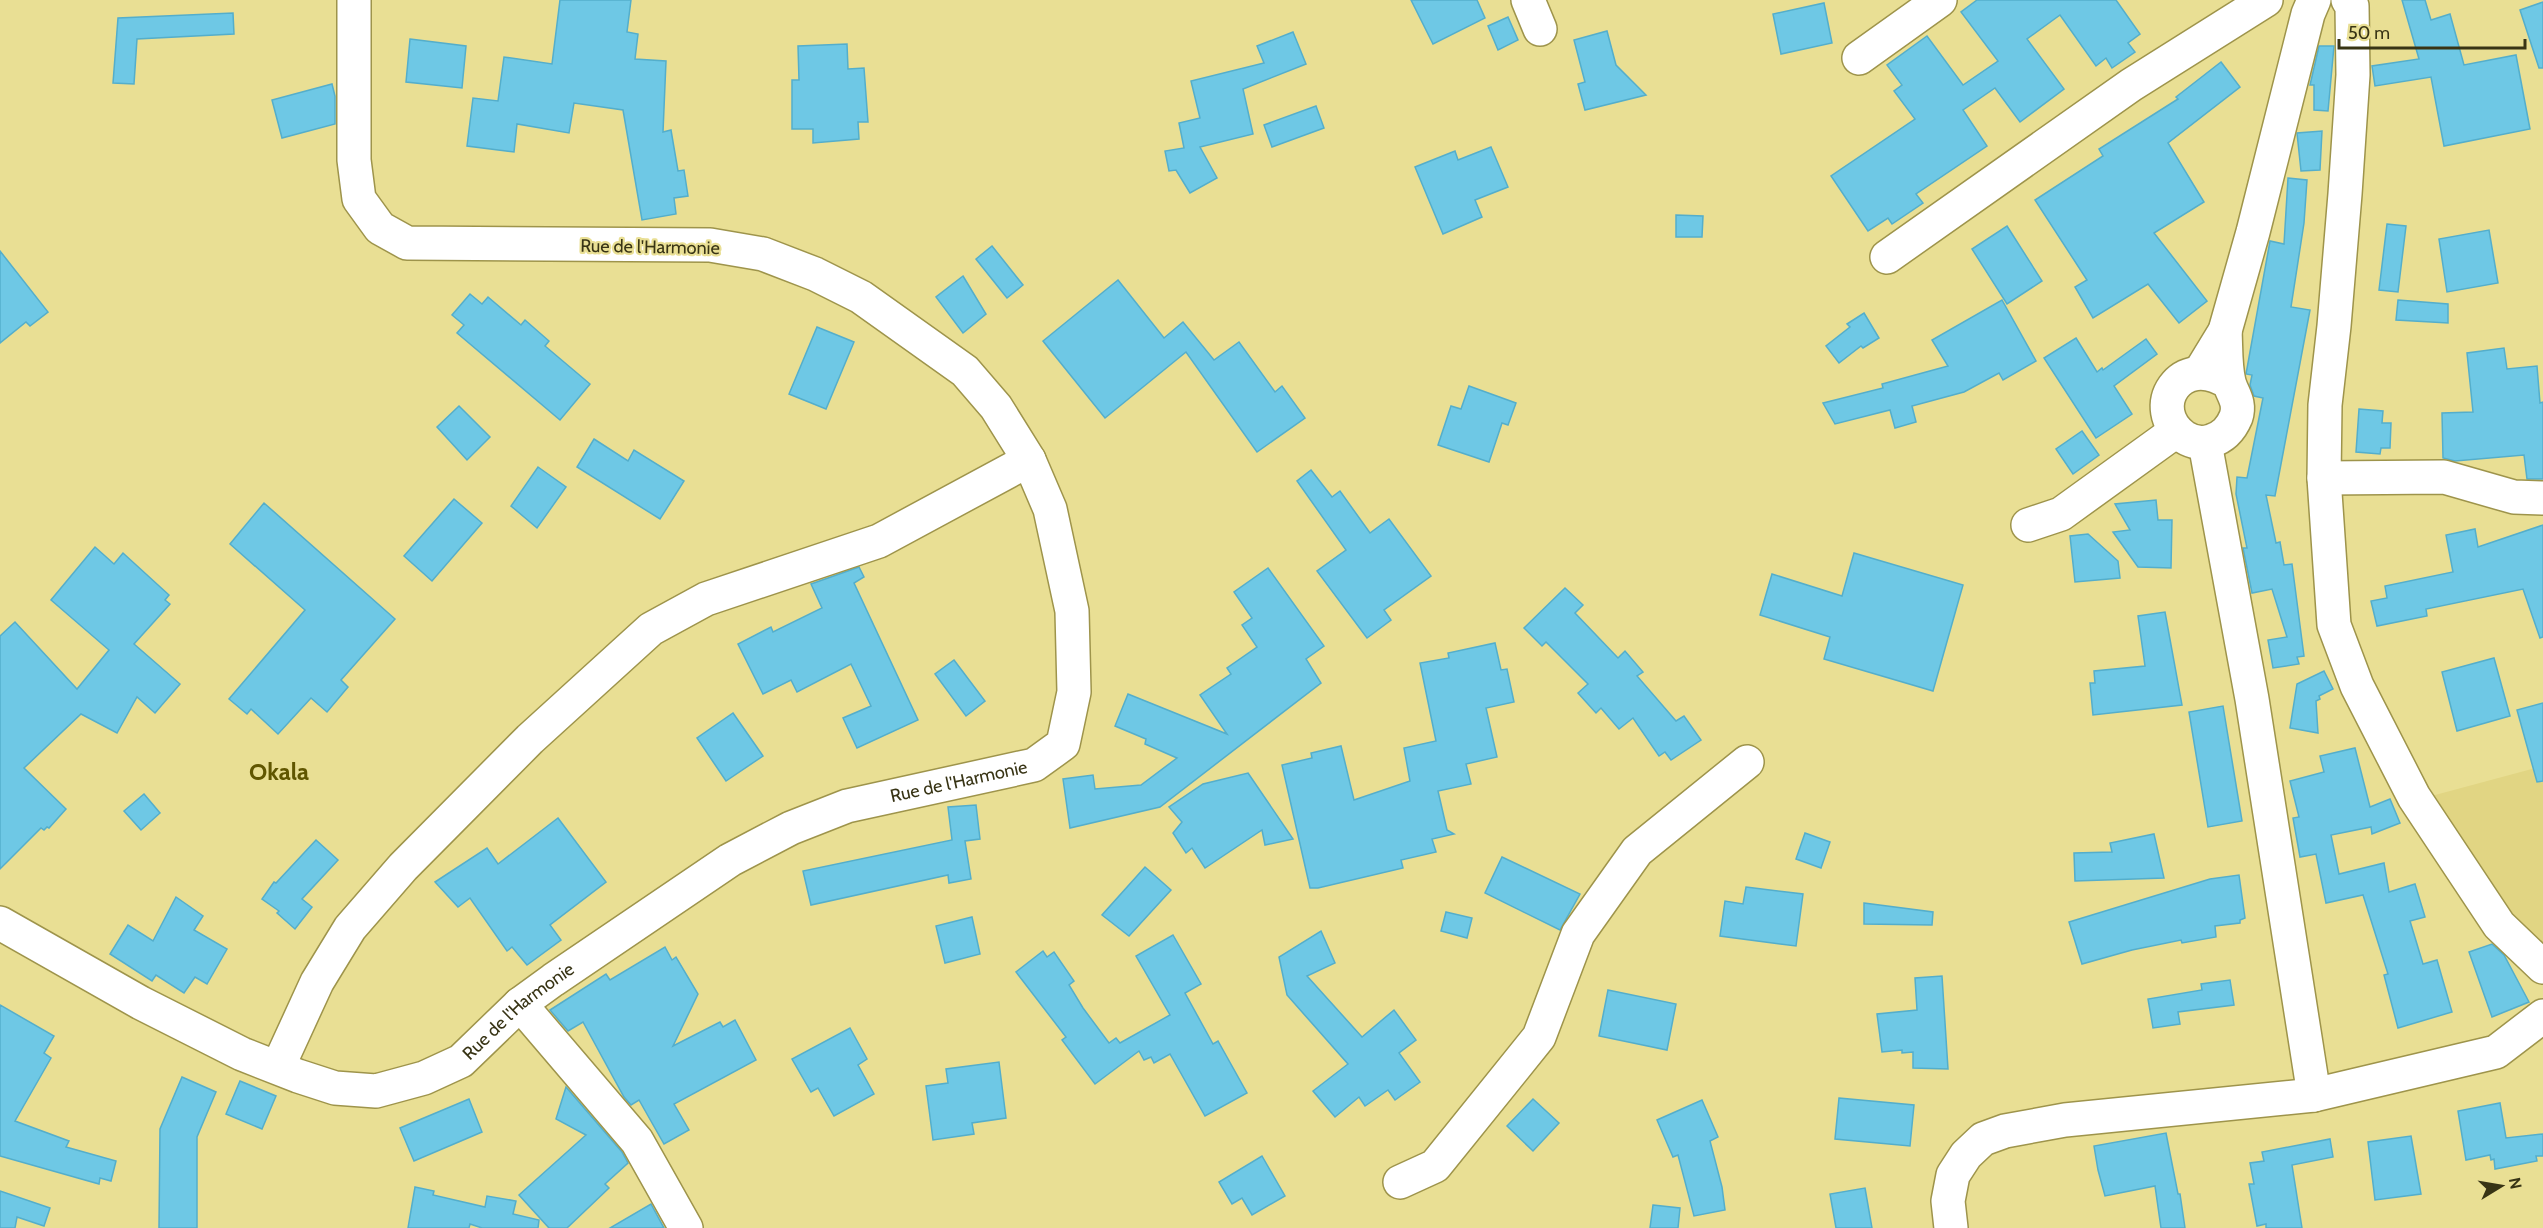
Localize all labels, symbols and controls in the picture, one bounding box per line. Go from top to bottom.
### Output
scale bar [2339,12,2525,50]
text: 50 m [2348,22,2390,44]
street label: Rue de l'Harmonie [580,235,720,259]
street label: Rue de l'Harmonie [888,756,1029,807]
district label: Okala [249,757,309,786]
street label: Rue de l'Harmonie [458,958,578,1064]
north arrow [2471,1156,2531,1216]
text: N [2505,1176,2526,1191]

